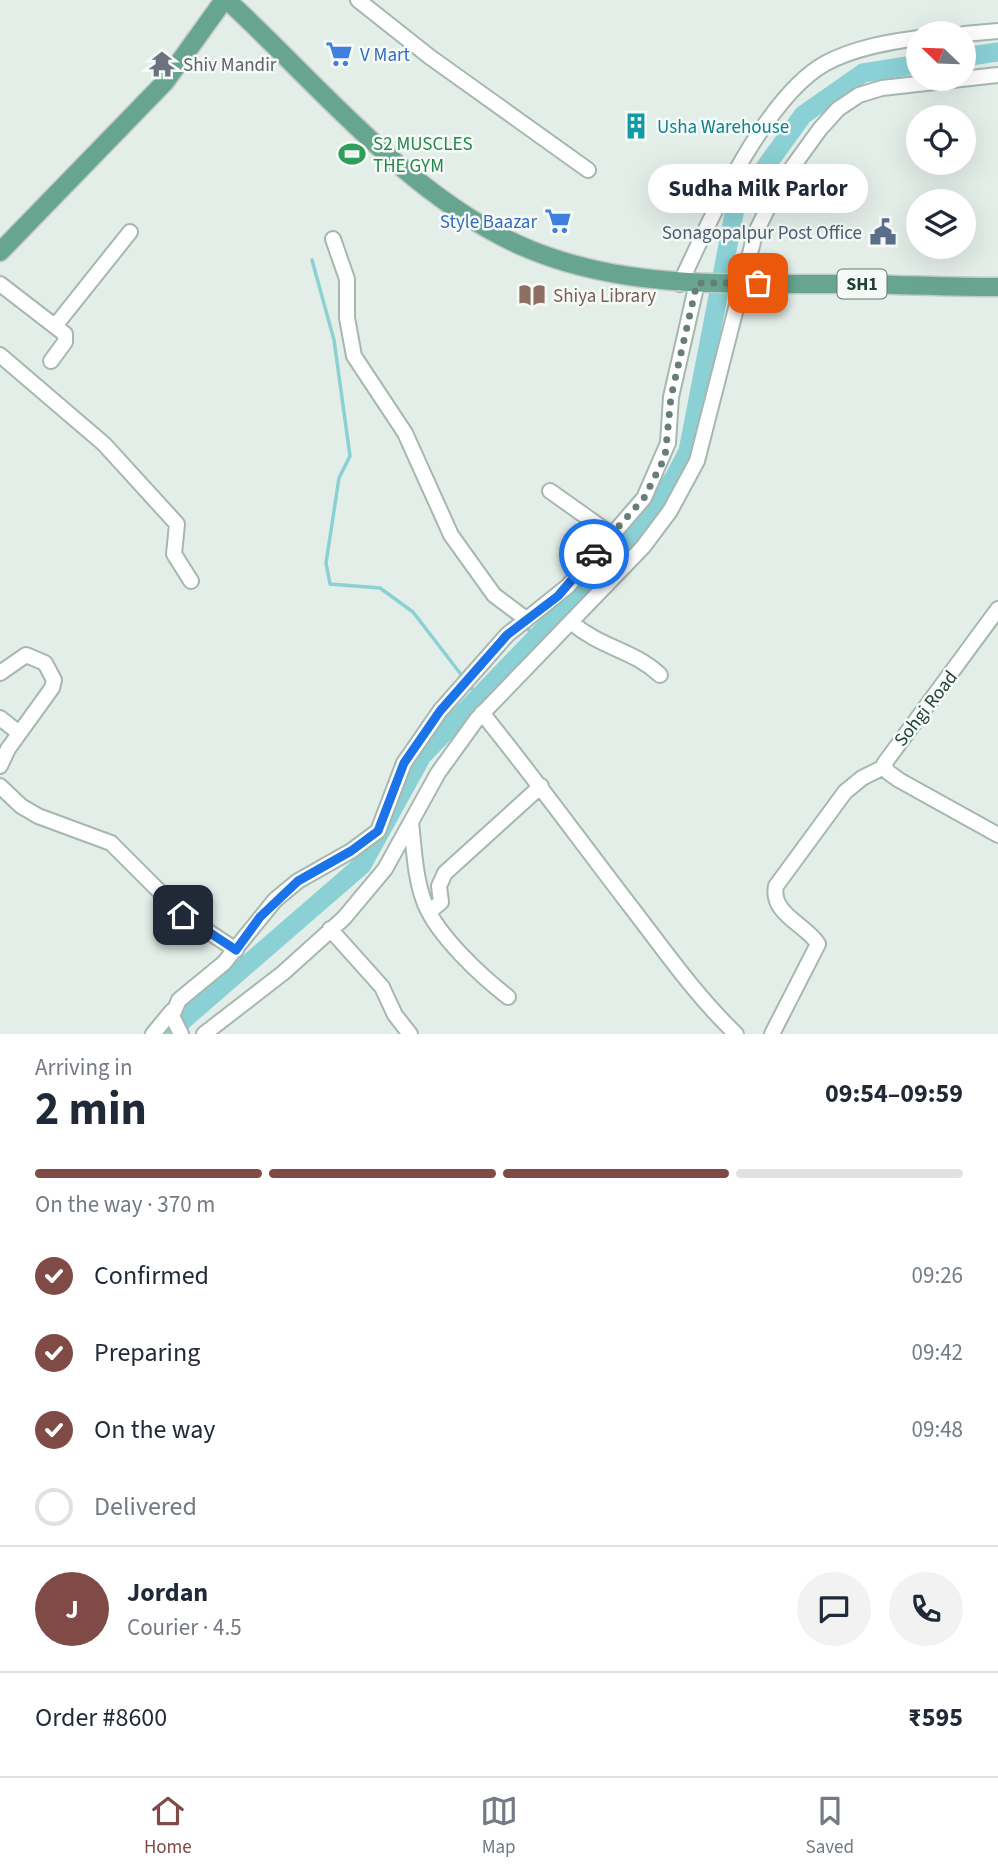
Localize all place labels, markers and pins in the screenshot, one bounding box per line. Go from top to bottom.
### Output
supermarket icon: V Mart [324,39,354,69]
place label: V Mart [360,42,411,69]
temple icon: Shiv Mandir [147,49,177,79]
place label: Shiv Mandir [183,52,277,79]
building icon: Usha Warehouse [621,111,651,141]
place label: Usha Warehouse [657,114,789,141]
place label: S2 MUSCLES THE GYM [373,131,473,180]
sports icon: S2 MUSCLES THE GYM [337,139,367,169]
callout: Sudha Milk Parlor [648,164,868,213]
supermarket icon: Style Baazar [543,206,573,236]
place label: Style Baazar [440,209,537,236]
public building icon: Sonagopalpur Post Office [868,217,898,247]
place label: Sonagopalpur Post Office [662,220,862,247]
pin [728,253,788,313]
library icon: Shiya Library [517,280,547,310]
place label: Shiya Library [553,283,656,310]
pin [153,885,213,945]

